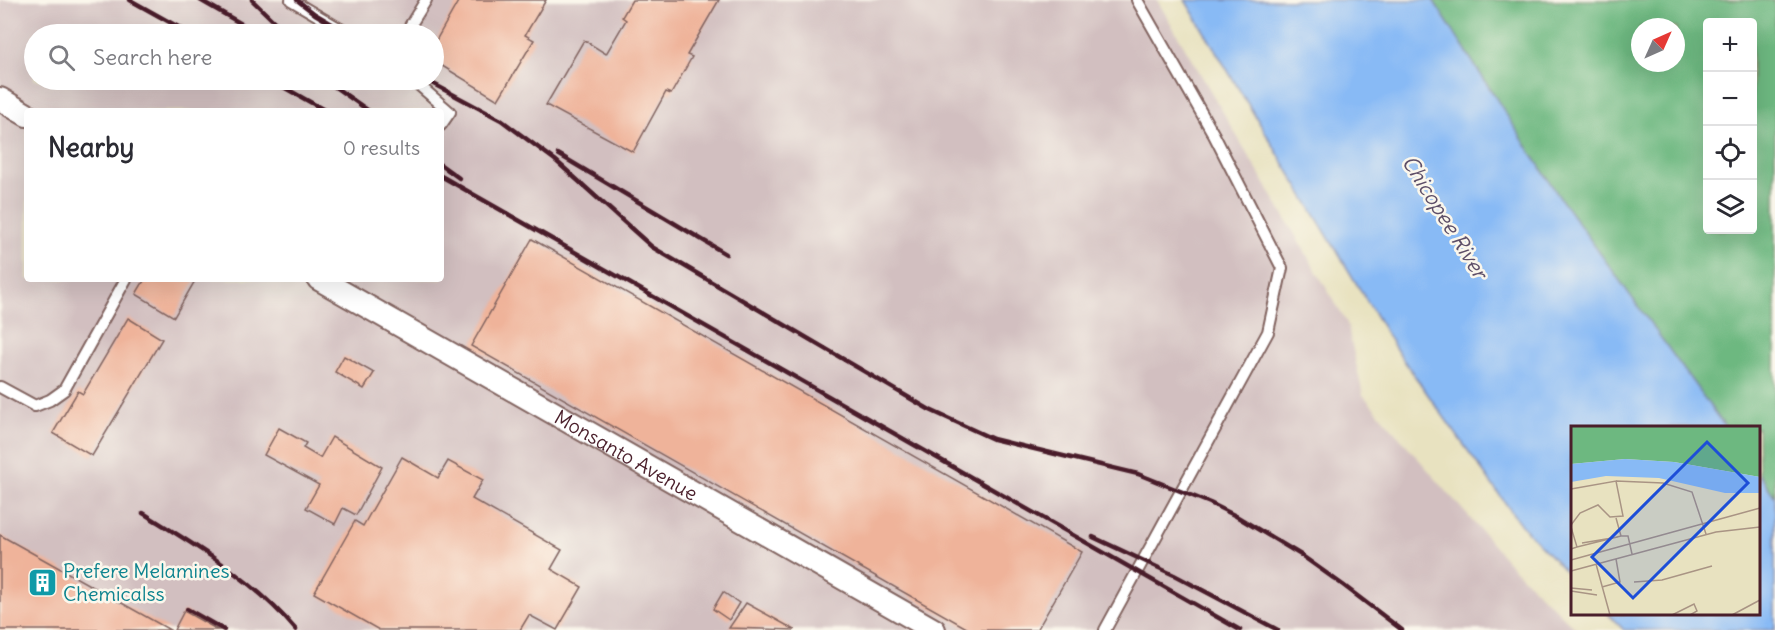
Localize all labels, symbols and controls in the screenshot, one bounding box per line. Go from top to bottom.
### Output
north arrow [1631,18,1685,72]
map controls [1703,18,1757,234]
button: + [1703,18,1757,72]
search box [24,24,444,90]
icon: search [45,41,78,74]
text: Search here [93,43,212,71]
button: − [1703,72,1757,126]
button: locate [1703,126,1757,180]
text: Nearby [48,131,134,164]
text: 0 results [343,135,420,160]
water label: Chicopee River [1396,150,1495,286]
button: layers [1703,180,1757,234]
street label: Monsanto Avenue [550,404,702,505]
inset map [1571,426,1760,615]
place label: Prefere Melamines Chemicalss [63,558,230,606]
building icon: Prefere Melamines Chemicalss [26,566,58,598]

